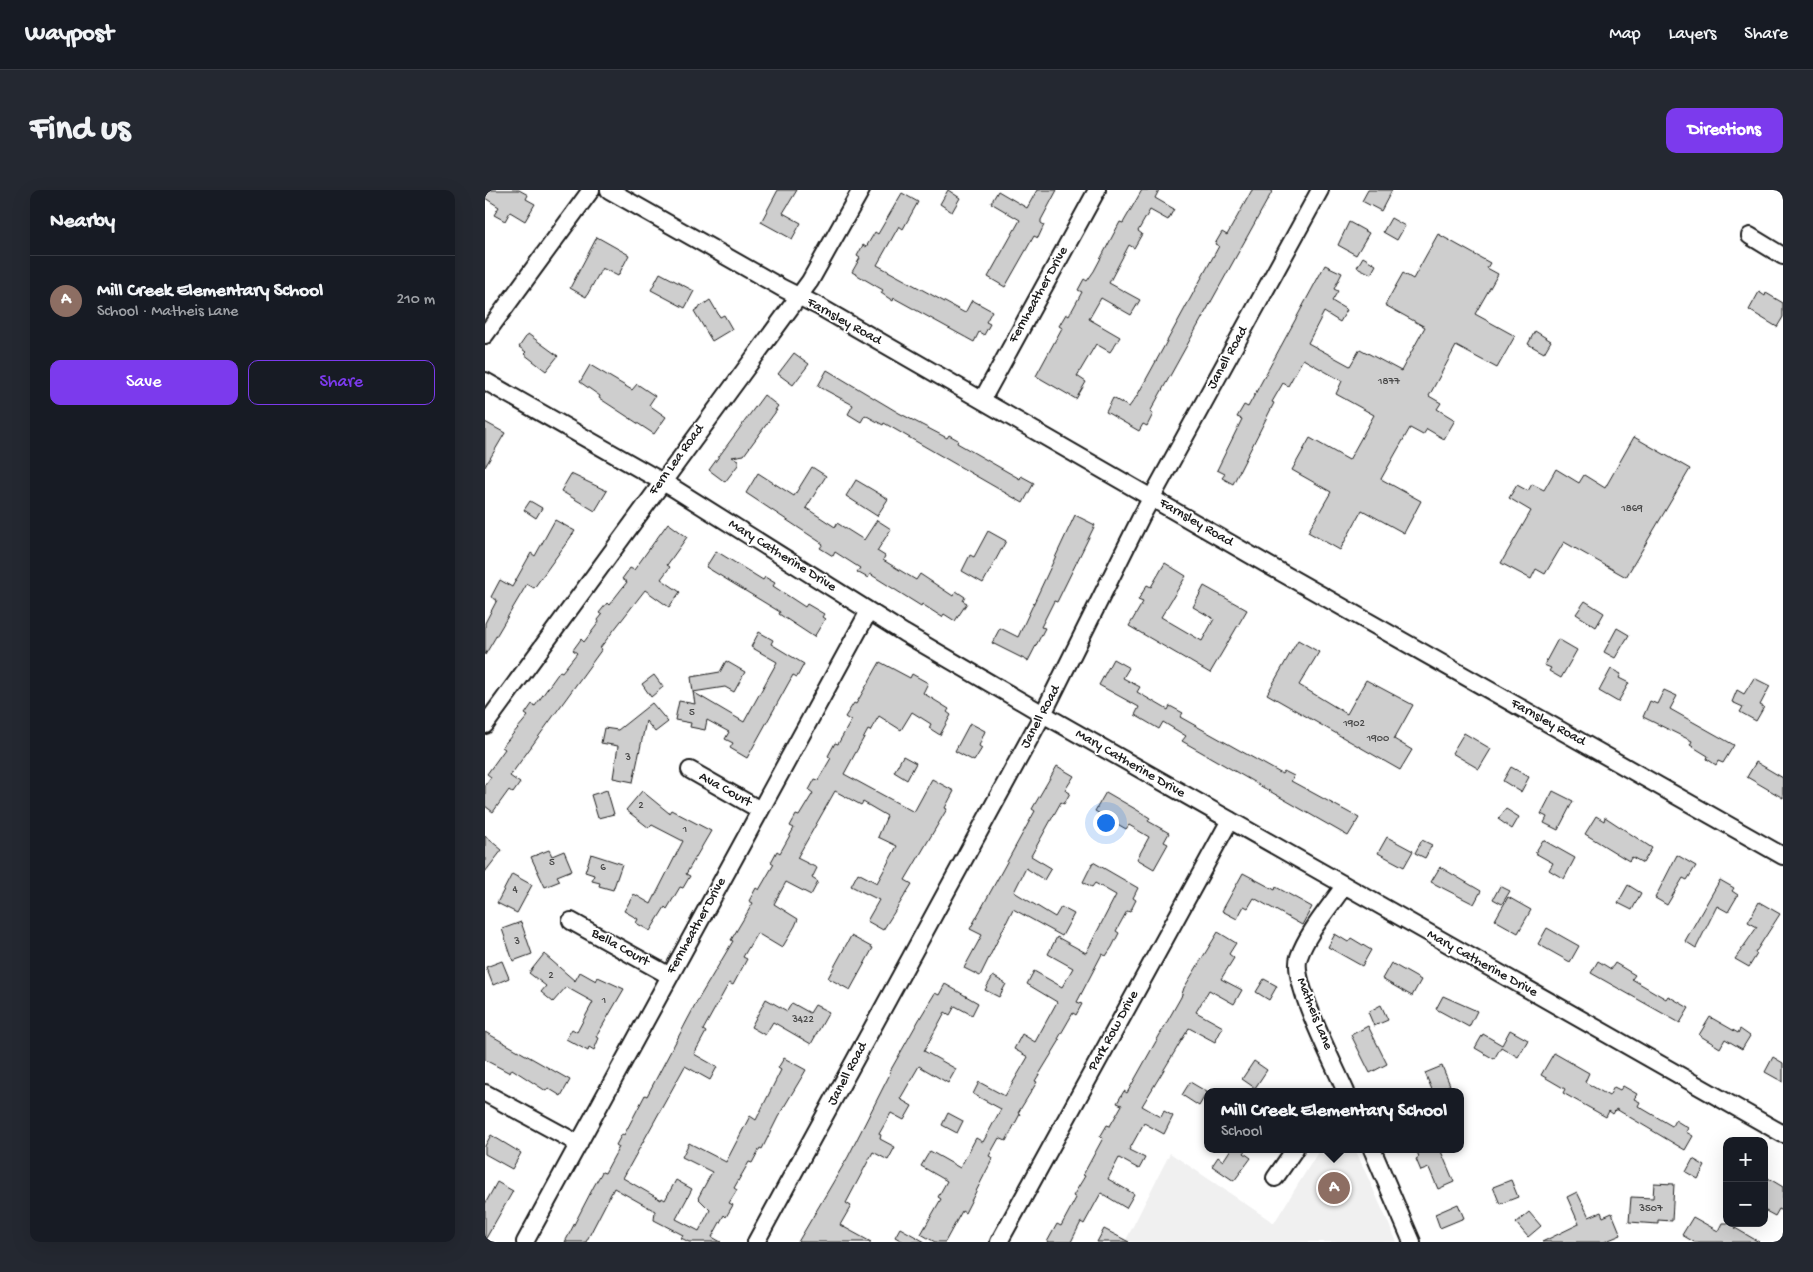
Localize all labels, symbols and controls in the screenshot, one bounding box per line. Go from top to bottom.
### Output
text: Waypost [25,20,113,49]
text: Map [1609,24,1641,45]
text: Layers [1669,24,1716,45]
text: Share [1744,24,1788,45]
button: Directions [1666,108,1783,153]
text: Find us [30,110,130,151]
text: Nearby [50,210,115,235]
street label: Fernheather Drive [1005,243,1073,347]
text: Mill Creek Elementary School [97,280,323,303]
text: A [61,291,71,310]
text: 210 m [396,291,435,310]
street label: Farnsley Road [803,294,886,350]
text: School · Matheis Lane [97,303,238,322]
street label: Janell Road [1204,322,1253,392]
button: Save [50,360,238,405]
button: Share [248,360,435,405]
house number: 1877 [1377,376,1400,388]
street label: Fern Lea Road [645,420,709,500]
street label: Farnsley Road [1155,494,1238,552]
house number: 1869 [1620,503,1643,515]
street label: Mary Catherine Drive [725,516,840,597]
street label: Janell Road [1017,681,1066,752]
street label: Farnsley Road [1507,695,1590,751]
house number: 5 [689,707,695,719]
house number: 1902 [1342,718,1365,730]
street label: Mary Catherine Drive [1072,726,1189,803]
house number: 1900 [1366,733,1389,745]
house number: 3 [624,752,631,764]
street label: Ava Court [696,769,755,812]
house number: 2 [638,800,644,812]
your location [1093,810,1119,836]
house number: 1 [682,824,687,836]
house number: 5 [549,857,555,869]
house number: 6 [600,862,606,874]
street label: Fernheather Drive [663,874,731,978]
house number: 4 [512,884,518,896]
street label: Bella Court [587,925,653,972]
street label: Mary Catherine Drive [1424,926,1541,1002]
house number: 3 [513,936,520,948]
house number: 2 [548,970,554,982]
street label: Matheis Lane [1292,975,1336,1053]
street label: Park Row Drive [1084,987,1143,1075]
house number: 1 [601,995,606,1007]
house number: 3422 [791,1014,814,1026]
street label: Janell Road [824,1038,873,1109]
popup [1204,1088,1464,1153]
text: Mill Creek Elementary School [1221,1100,1447,1123]
text: School [1221,1123,1262,1142]
map controls [1723,1137,1768,1227]
button: + [1723,1137,1768,1182]
pin: A [1318,1169,1350,1207]
button: − [1723,1182,1768,1227]
house number: 3507 [1638,1203,1663,1215]

